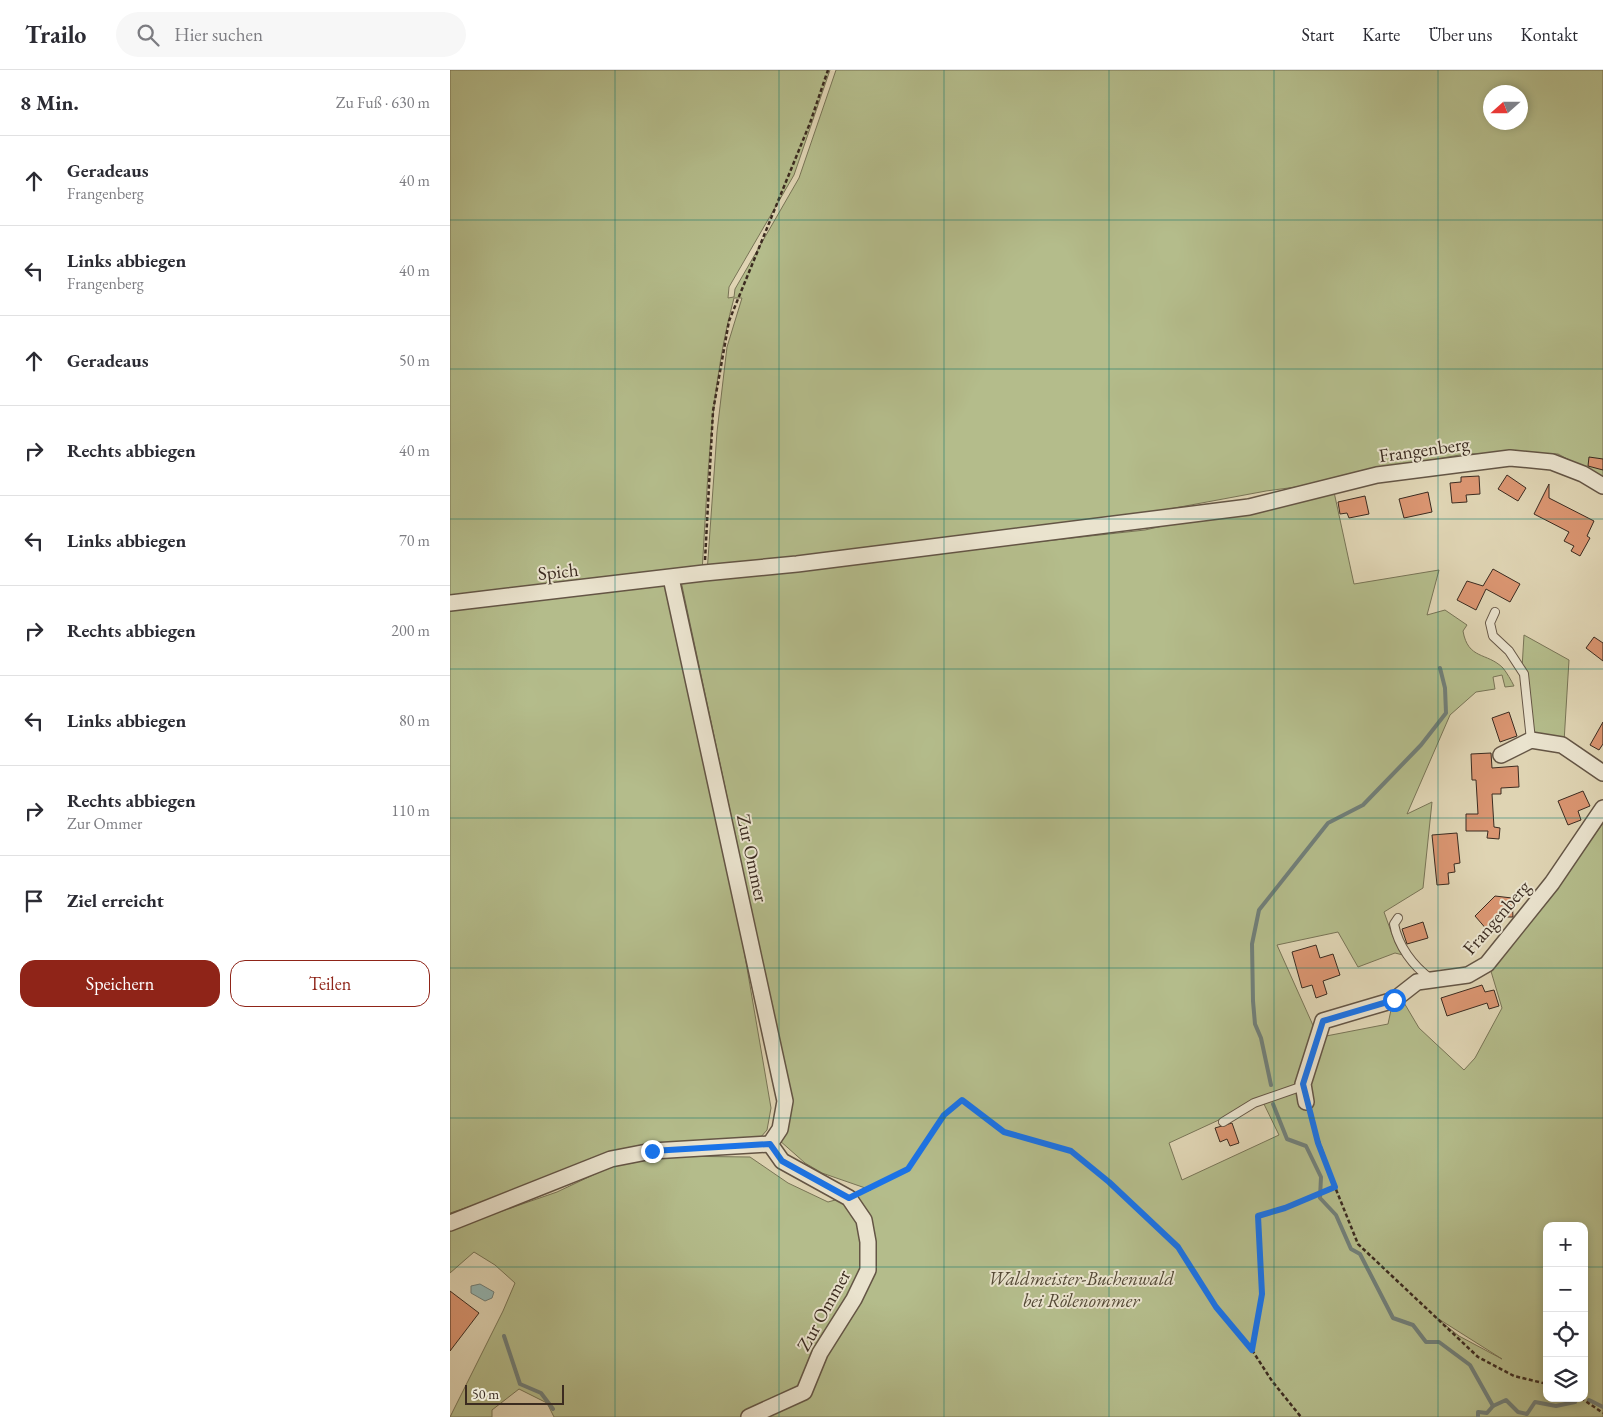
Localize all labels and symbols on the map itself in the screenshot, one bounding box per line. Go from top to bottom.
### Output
north arrow [1483,85,1528,130]
street label: Frangenberg [1377,431,1472,468]
street label: Spich [536,557,580,586]
street label: Zur Ommer [731,812,774,905]
street label: Frangenberg [1457,874,1536,960]
route start [1383,989,1406,1012]
route end [641,1140,664,1163]
street label: Zur Ommer [791,1265,856,1355]
park label: Waldmeister-Buchenwald bei Rölenommer [988,1266,1174,1313]
scale bar [465,1382,564,1405]

